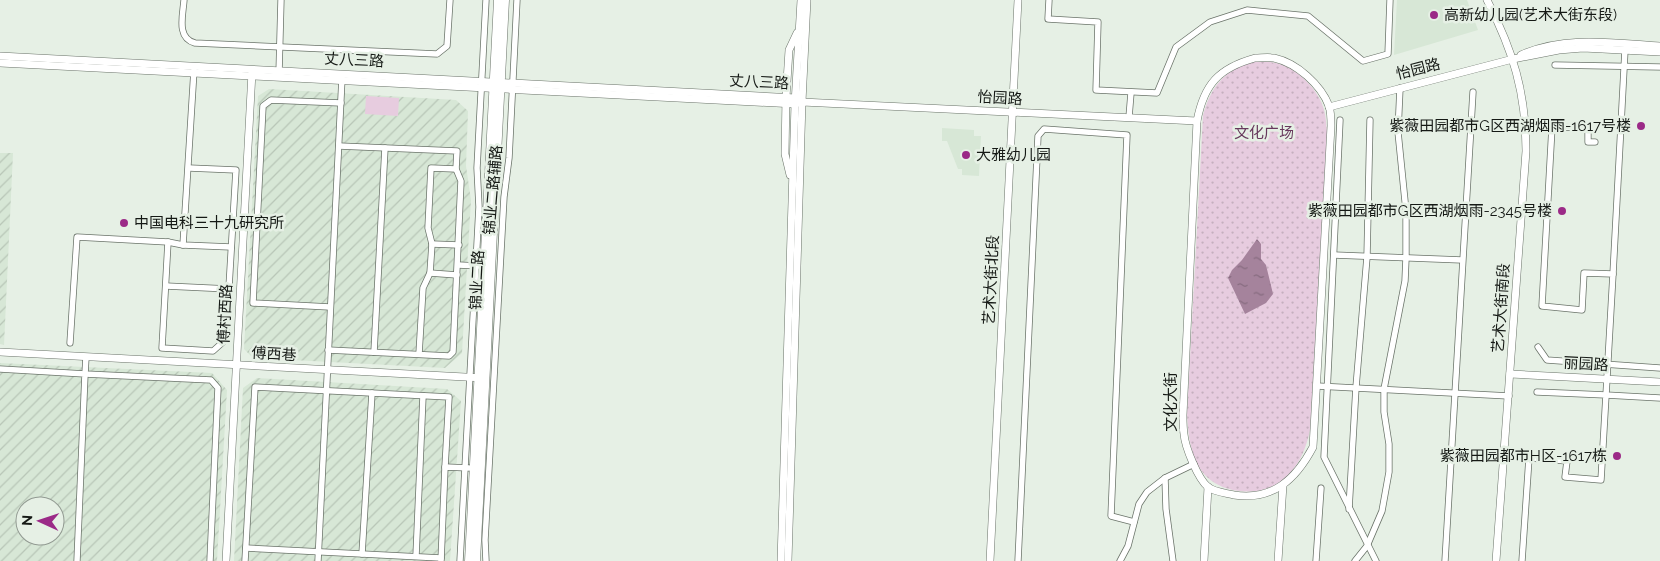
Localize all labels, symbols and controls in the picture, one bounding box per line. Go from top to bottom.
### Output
place label: 高新幼儿园(艺术大街东段) [1444,6,1617,24]
marker: 高新幼儿园(艺术大街东段) [1428,9,1440,21]
street label: 丈八三路 [324,49,384,71]
street label: 怡园路 [1394,55,1442,83]
street label: 丈八三路 [729,71,789,93]
street label: 怡园路 [977,88,1023,108]
place label: 紫薇田园都市G区西湖烟雨-1617号楼 [1389,117,1631,135]
marker: 紫薇田园都市G区西湖烟雨-1617号楼 [1635,120,1647,132]
park label: 文化广场 [1234,124,1294,142]
street label: 锦业二路辅路 [480,144,506,236]
place label: 大雅幼儿园 [976,146,1051,164]
marker: 大雅幼儿园 [960,149,972,161]
place label: 紫薇田园都市G区西湖烟雨-2345号楼 [1308,202,1552,220]
marker: 紫薇田园都市G区西湖烟雨-2345号楼 [1556,205,1568,217]
place label: 中国电科三十九研究所 [134,214,284,232]
marker: 中国电科三十九研究所 [118,217,130,229]
street label: 艺术大街北段 [980,235,1002,325]
street label: 锦业二路 [466,250,488,310]
street label: 艺术大街南段 [1489,262,1513,354]
street label: 傅村西路 [214,284,236,344]
street label: 傅西巷 [251,344,297,364]
street label: 丽园路 [1563,354,1609,374]
street label: 文化大街 [1162,372,1180,432]
place label: 紫薇田园都市H区-1617栋 [1440,447,1607,465]
marker: 紫薇田园都市H区-1617栋 [1611,450,1623,462]
north arrow [15,496,65,546]
text: N [19,515,35,526]

